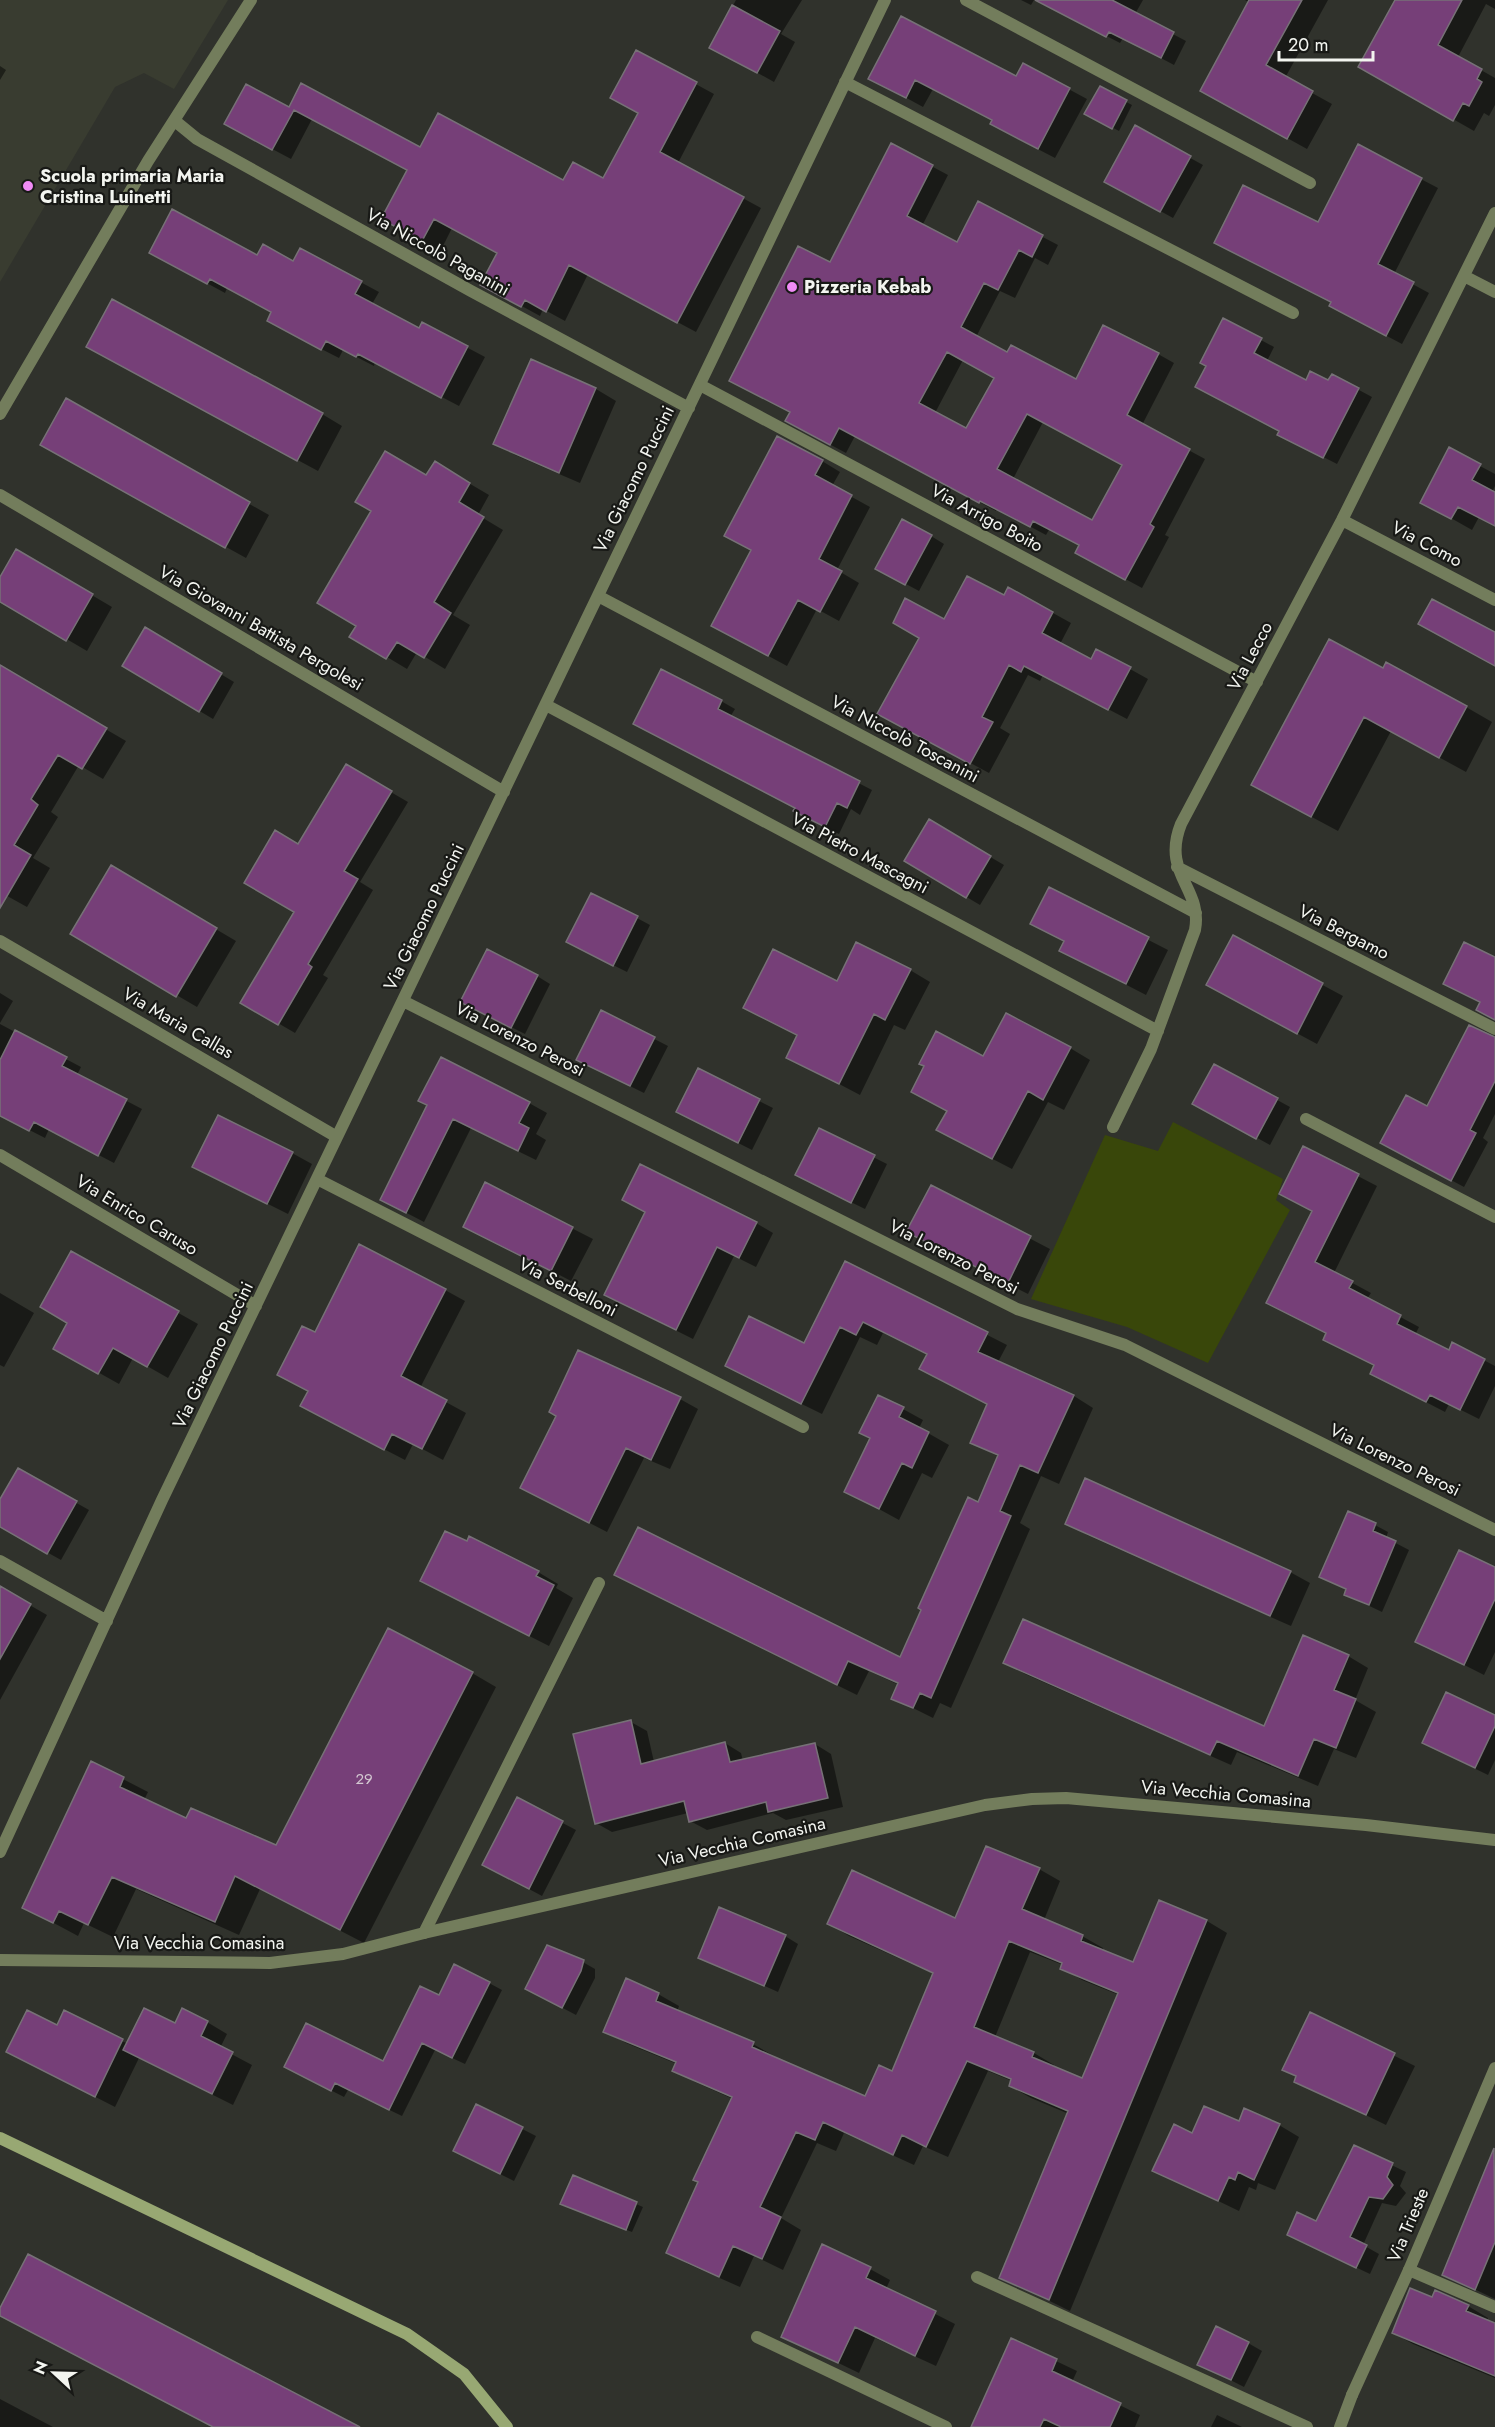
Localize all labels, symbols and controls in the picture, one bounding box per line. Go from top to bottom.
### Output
scale bar [1279,24,1374,62]
text: 20 m [1288,32,1328,58]
place label: Scuola primaria Maria Cristina Luinetti [40,163,224,210]
marker: Scuola primaria Maria Cristina Luinetti [21,179,35,193]
street label: Via Niccolò Paganini [361,202,515,302]
place label: Pizzeria Kebab [804,274,931,300]
marker: Pizzeria Kebab [785,280,799,294]
street label: Via Giacomo Puccini [587,401,681,557]
street label: Via Arrigo Boito [926,477,1048,559]
street label: Via Como [1387,515,1467,574]
street label: Via Giovanni Battista Pergolesi [154,559,368,697]
street label: Via Lecco [1221,617,1279,695]
street label: Via Niccolò Toscanini [826,689,984,789]
street label: Via Pietro Mascagni [787,806,933,900]
street label: Via Giacomo Puccini [377,839,471,995]
street label: Via Bergamo [1294,898,1394,966]
street label: Via Maria Callas [118,981,238,1065]
street label: Via Lorenzo Perosi [451,995,589,1083]
street label: Via Enrico Caruso [71,1168,203,1262]
street label: Via Lorenzo Perosi [885,1213,1023,1301]
street label: Via Serbelloni [514,1251,622,1323]
street label: Via Giacomo Puccini [166,1277,260,1433]
street label: Via Lorenzo Perosi [1325,1417,1465,1503]
house number: 29 [355,1768,373,1790]
street label: Via Vecchia Comasina [1140,1774,1312,1814]
street label: Via Vecchia Comasina [656,1810,828,1874]
street label: Via Vecchia Comasina [114,1930,284,1956]
street label: Via Trieste [1381,2184,1435,2266]
north arrow [24,2343,84,2403]
text: N [28,2357,54,2378]

